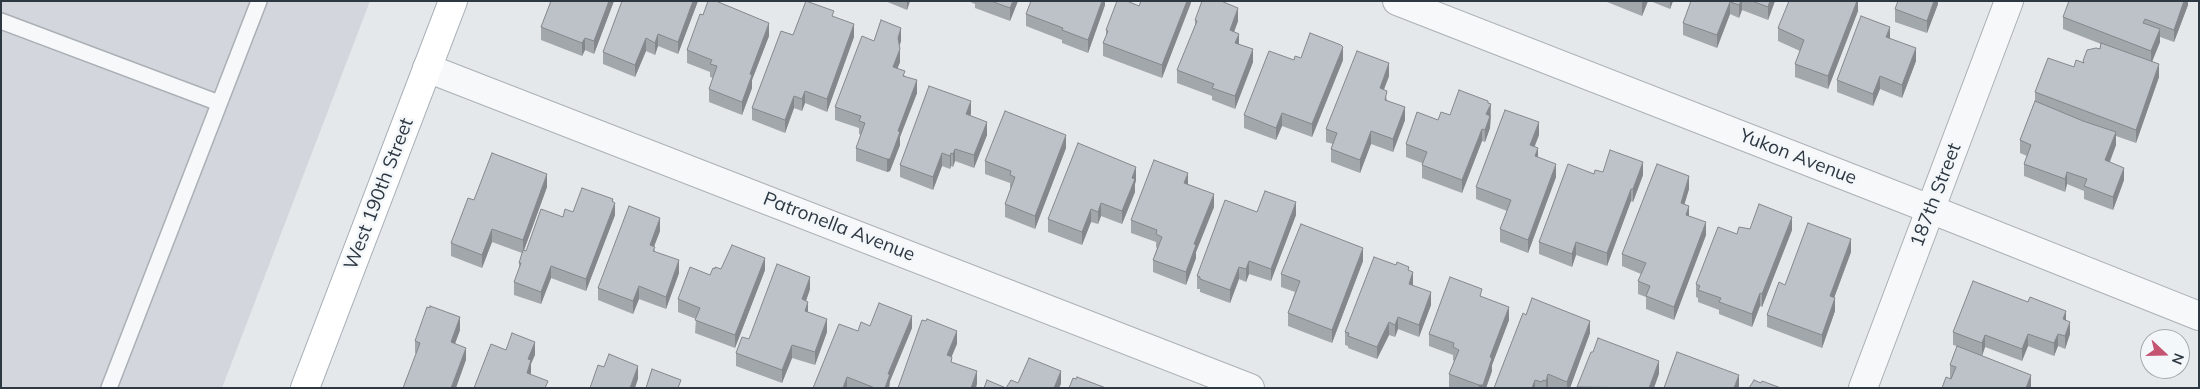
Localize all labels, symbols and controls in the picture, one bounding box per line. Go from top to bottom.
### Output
street label: West 190th Street [340,115,418,273]
street label: Yukon Avenue [1736,124,1860,190]
street label: 187th Street [1906,140,1966,250]
street label: Patronella Avenue [760,188,918,266]
north arrow [2140,329,2190,379]
text: N [2168,351,2188,367]

